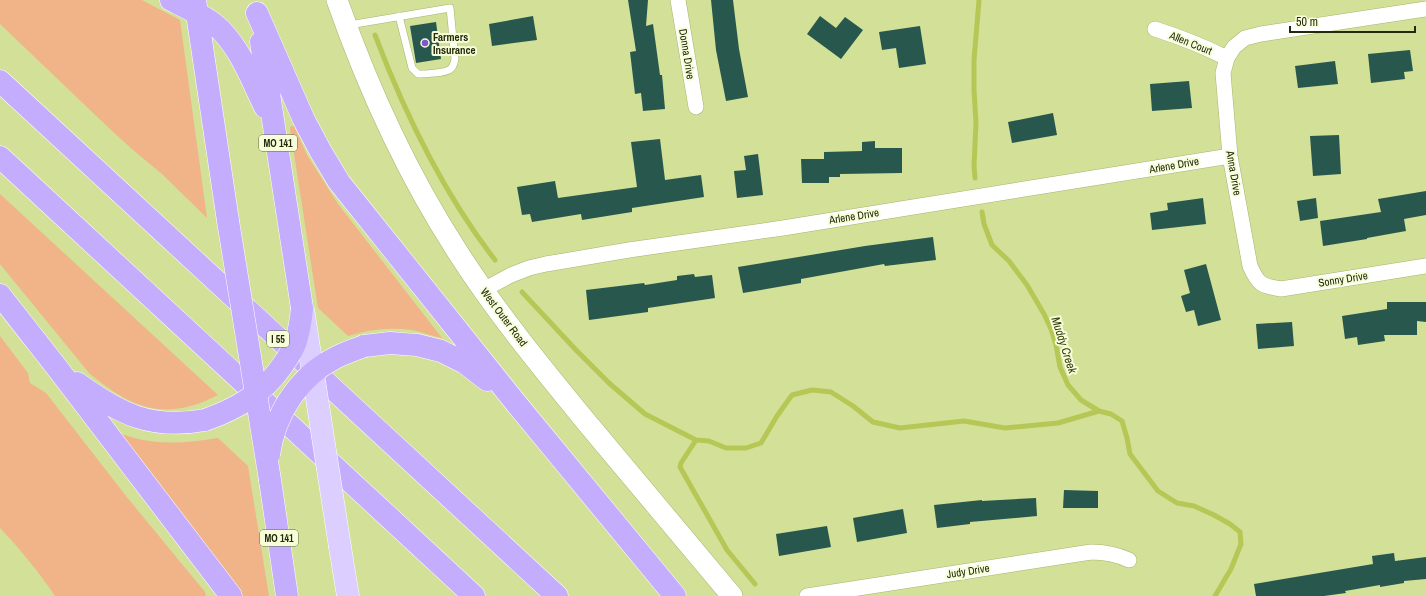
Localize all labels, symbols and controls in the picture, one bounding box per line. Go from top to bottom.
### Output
scale bar [1290,8,1415,34]
text: 50 m [1296,14,1318,30]
street label: Donna Drive [676,28,698,80]
street label: Allen Court [1167,28,1215,58]
place label: Farmers Insurance [433,30,476,57]
marker: Farmers Insurance [420,38,430,48]
road number: MO 141 [259,135,297,151]
street label: Anna Drive [1223,149,1245,196]
street label: Arlene Drive [1147,154,1200,176]
street label: Arlene Drive [827,205,880,227]
street label: Sonny Drive [1317,268,1369,290]
street label: West Outer Road [477,285,531,349]
water label: Muddy Creek [1047,315,1081,376]
road number: I 55 [267,331,289,347]
road number: MO 141 [260,530,298,546]
street label: Judy Drive [946,561,990,581]

